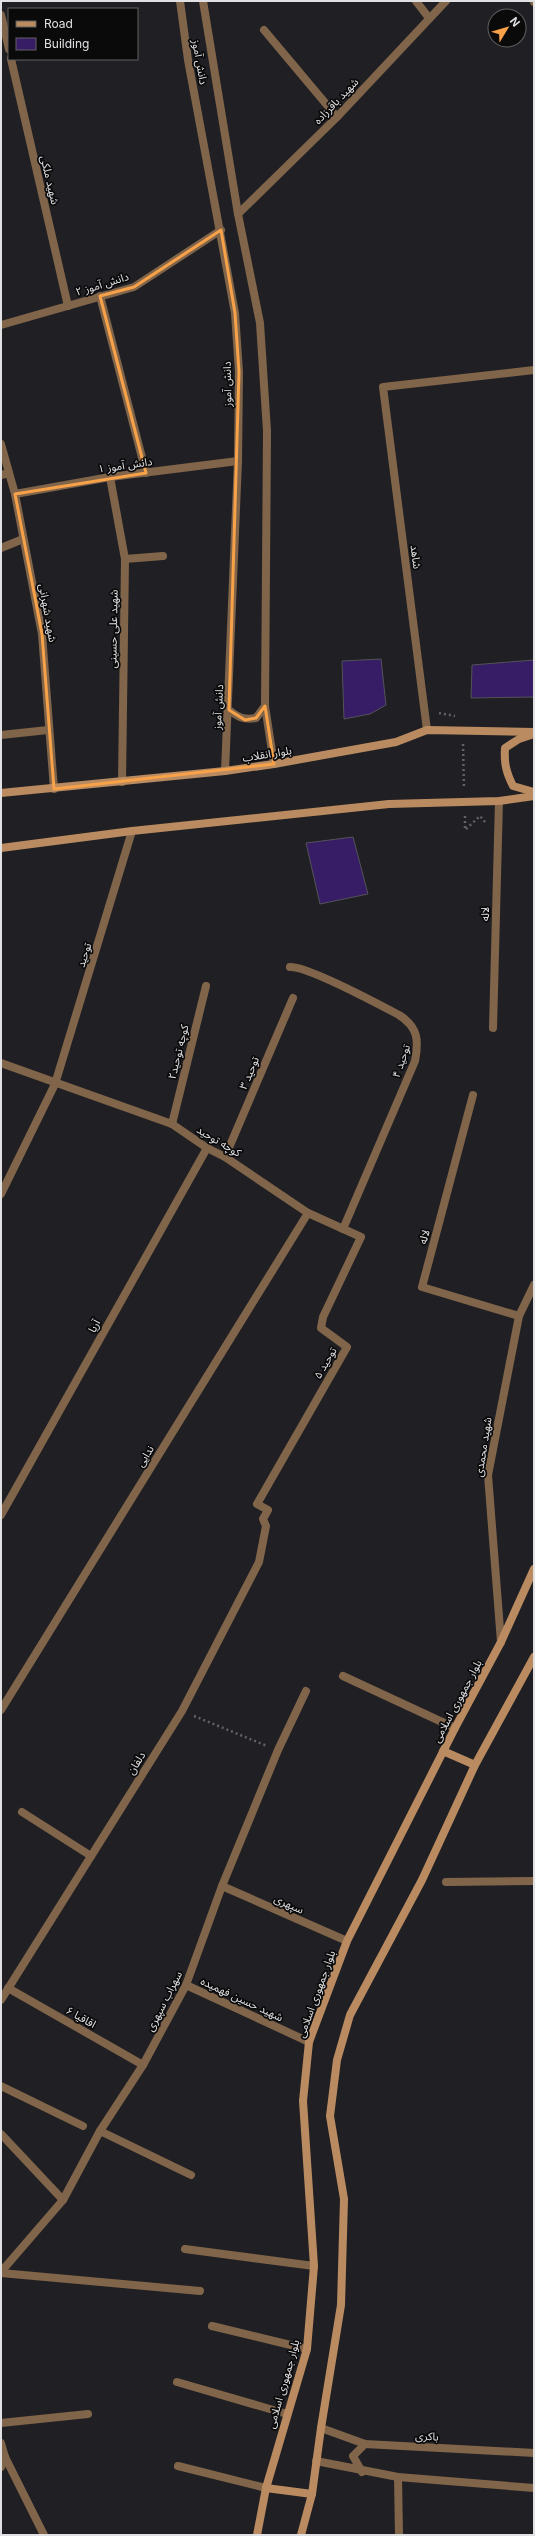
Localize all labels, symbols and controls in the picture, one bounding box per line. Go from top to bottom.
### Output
legend [8,8,138,60]
north arrow [487,8,527,48]
text: N [507,14,523,29]
text: Road [44,16,73,31]
text: Building [44,36,89,51]
street label: دانش آموز [189,37,211,86]
street label: شهید باقرزاده [311,75,362,127]
street label: شهید ملکی [38,154,63,206]
street label: دانش آموز ۲ [74,269,130,299]
street label: دانش آموز [220,361,234,408]
street label: دانش آموز ۱ [97,454,153,476]
street label: شاهد [408,544,424,570]
street label: شهید شهرانی [36,583,60,644]
street label: شهید علی حسینی [105,589,121,669]
street label: دانش آموز [210,684,226,731]
street label: بلوار انقلاب [241,743,293,765]
street label: لاله [478,907,492,921]
street label: توحید [74,941,94,969]
street label: کوچه توحید۲ [164,1023,193,1081]
street label: توحید ۴ [389,1042,413,1080]
street label: توحید ۳ [236,1054,262,1092]
street label: کوچه توحید [194,1122,244,1161]
street label: لاله [415,1228,433,1246]
street label: آریا [85,1316,104,1335]
street label: توحید ۵ [310,1345,340,1381]
street label: شهید محمدی [471,1416,495,1478]
street label: ندایی [133,1443,157,1469]
street label: بلوار جمهوری اسلامی [429,1657,485,1745]
street label: دلفان [124,1749,148,1777]
street label: سپهری [272,1891,306,1918]
street label: بلوار جمهوری اسلامی [294,1948,338,2040]
street label: سهراب سپهری [143,1968,186,2034]
street label: شهید حسین فهمیده [198,1974,286,2024]
street label: اقاقیا ۶ [63,2003,99,2031]
street label: بلوار جمهوری اسلامی [264,2338,302,2430]
street label: باکری [415,2428,439,2444]

